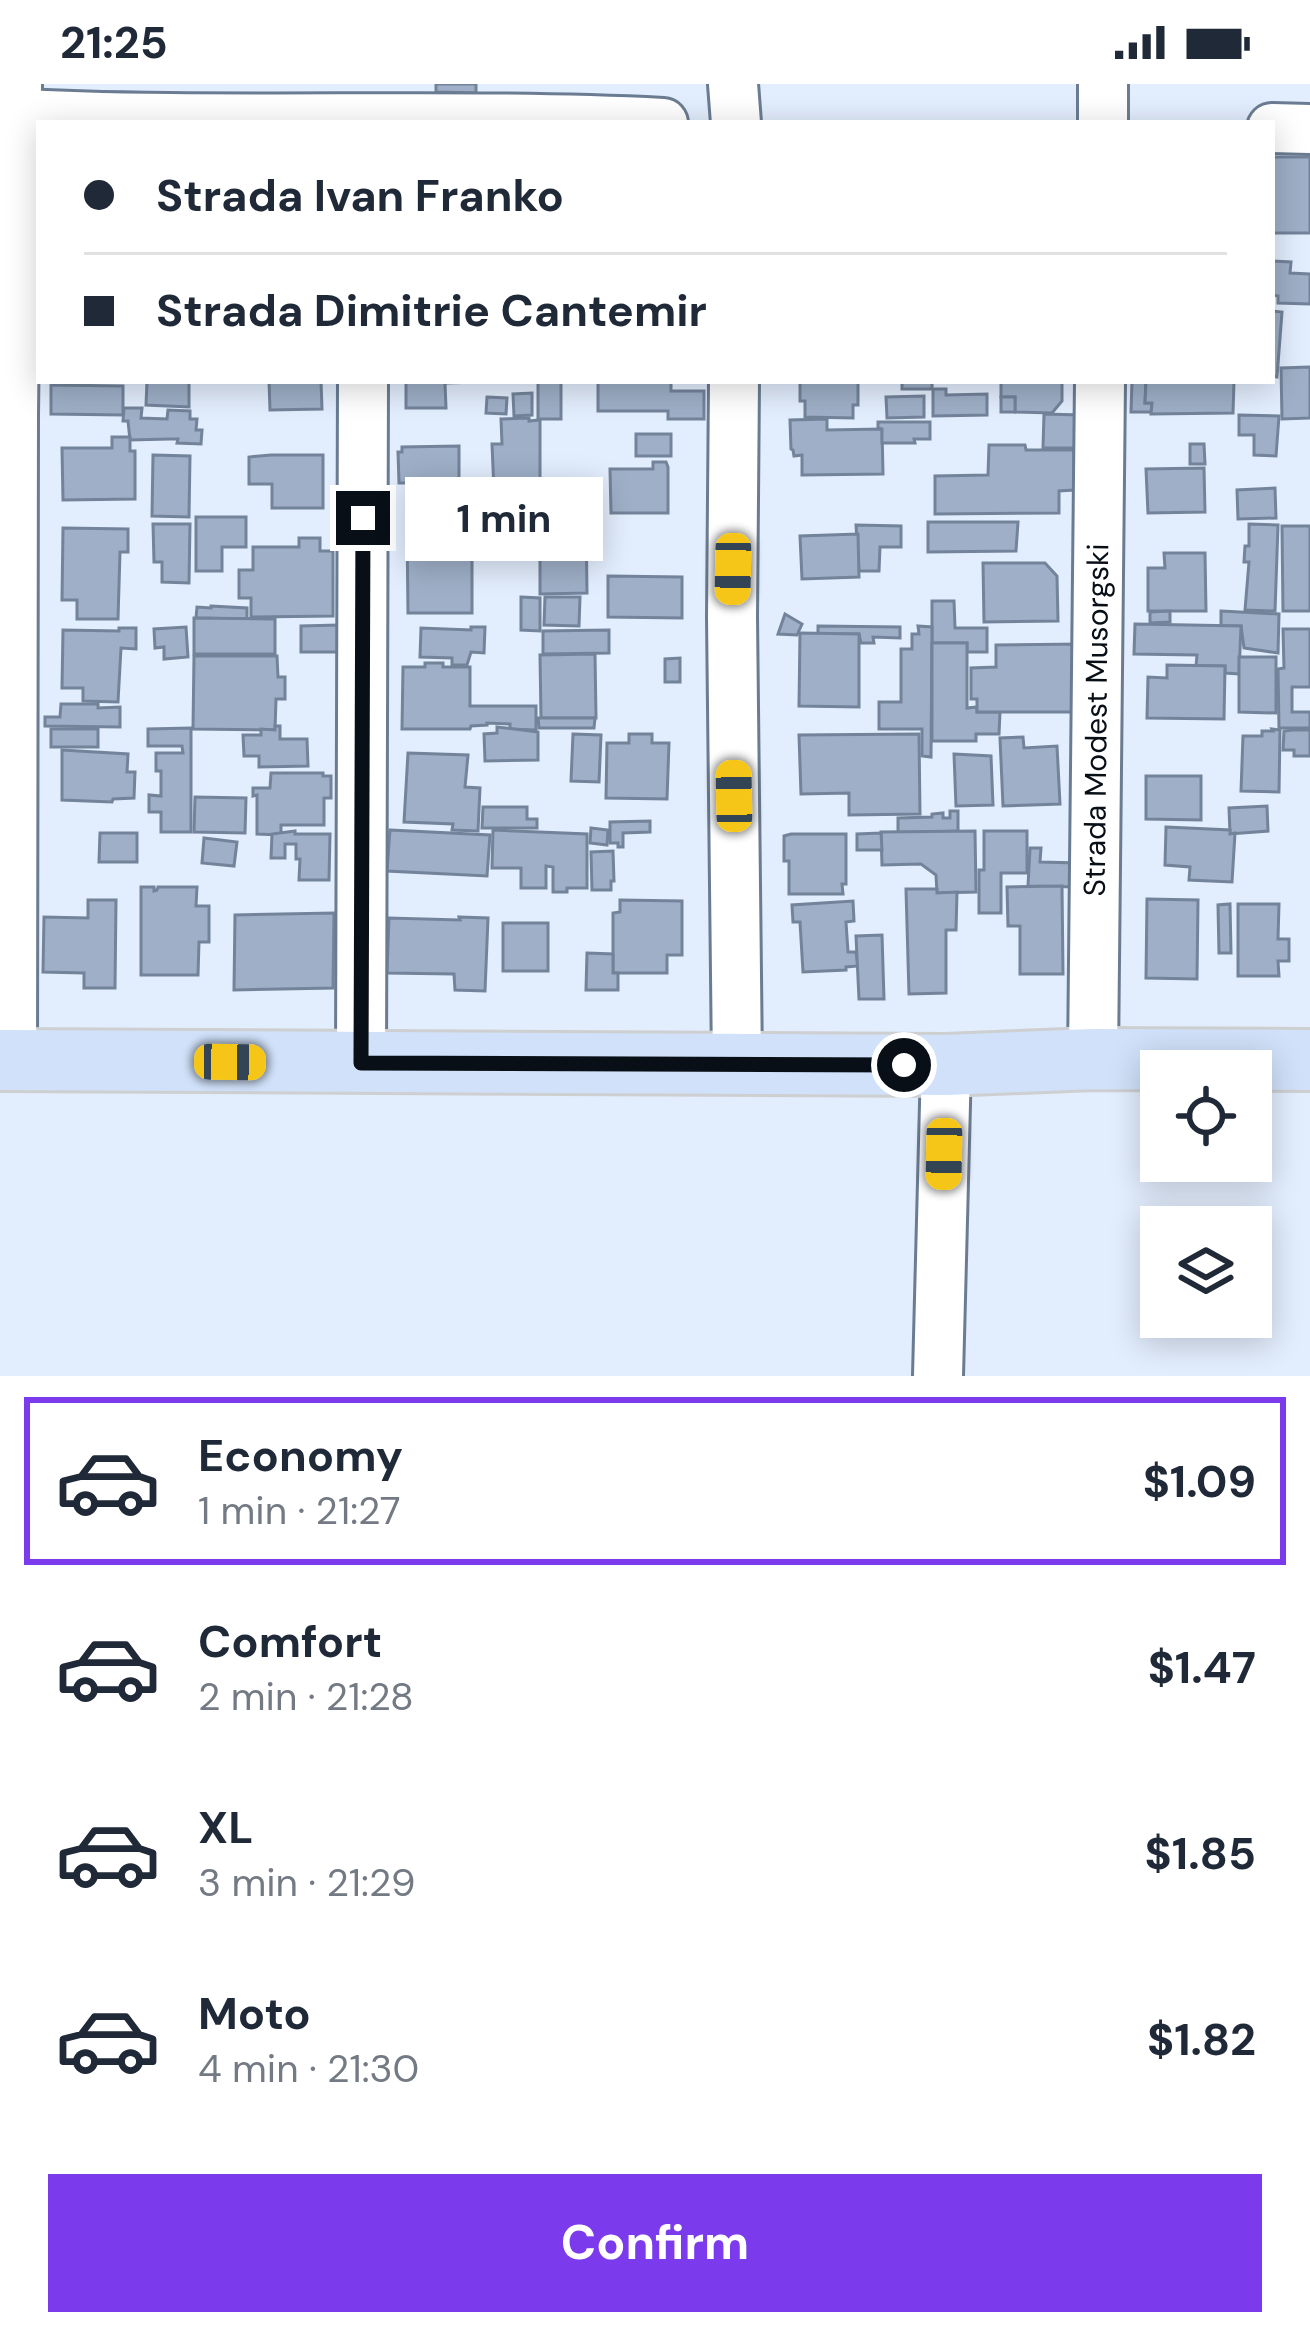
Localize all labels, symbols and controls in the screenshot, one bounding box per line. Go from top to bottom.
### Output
text: 21:25 [60,13,168,72]
text: Strada Ivan Franko [156,166,564,225]
text: Strada Dimitrie Cantemir [156,281,707,340]
callout: 1 min [405,476,603,560]
route end [336,491,390,545]
text: 1 min [457,493,551,544]
car [714,533,752,605]
street label: Strada Modest Musorgski [1075,543,1117,897]
car [715,760,753,832]
route start [877,1038,931,1092]
car [194,1043,266,1081]
map controls [1140,1050,1272,1338]
button: locate [1140,1050,1272,1182]
car [925,1118,963,1190]
button: layers [1140,1206,1272,1338]
text: Economy [198,1426,403,1485]
icon: car [54,1427,162,1535]
text: $1.09 [1143,1452,1256,1511]
text: 1 min · 21:27 [198,1485,401,1536]
text: Comfort [198,1612,382,1671]
icon: car [54,1613,162,1721]
text: $1.47 [1148,1638,1256,1697]
text: 2 min · 21:28 [198,1671,414,1722]
text: XL [198,1798,253,1857]
icon: car [54,1799,162,1907]
text: $1.85 [1145,1824,1256,1883]
text: 3 min · 21:29 [198,1857,415,1908]
text: Moto [198,1984,311,2043]
icon: car [54,1985,162,2093]
text: $1.82 [1147,2010,1256,2069]
text: 4 min · 21:30 [198,2043,419,2094]
button: Confirm [48,2174,1262,2312]

